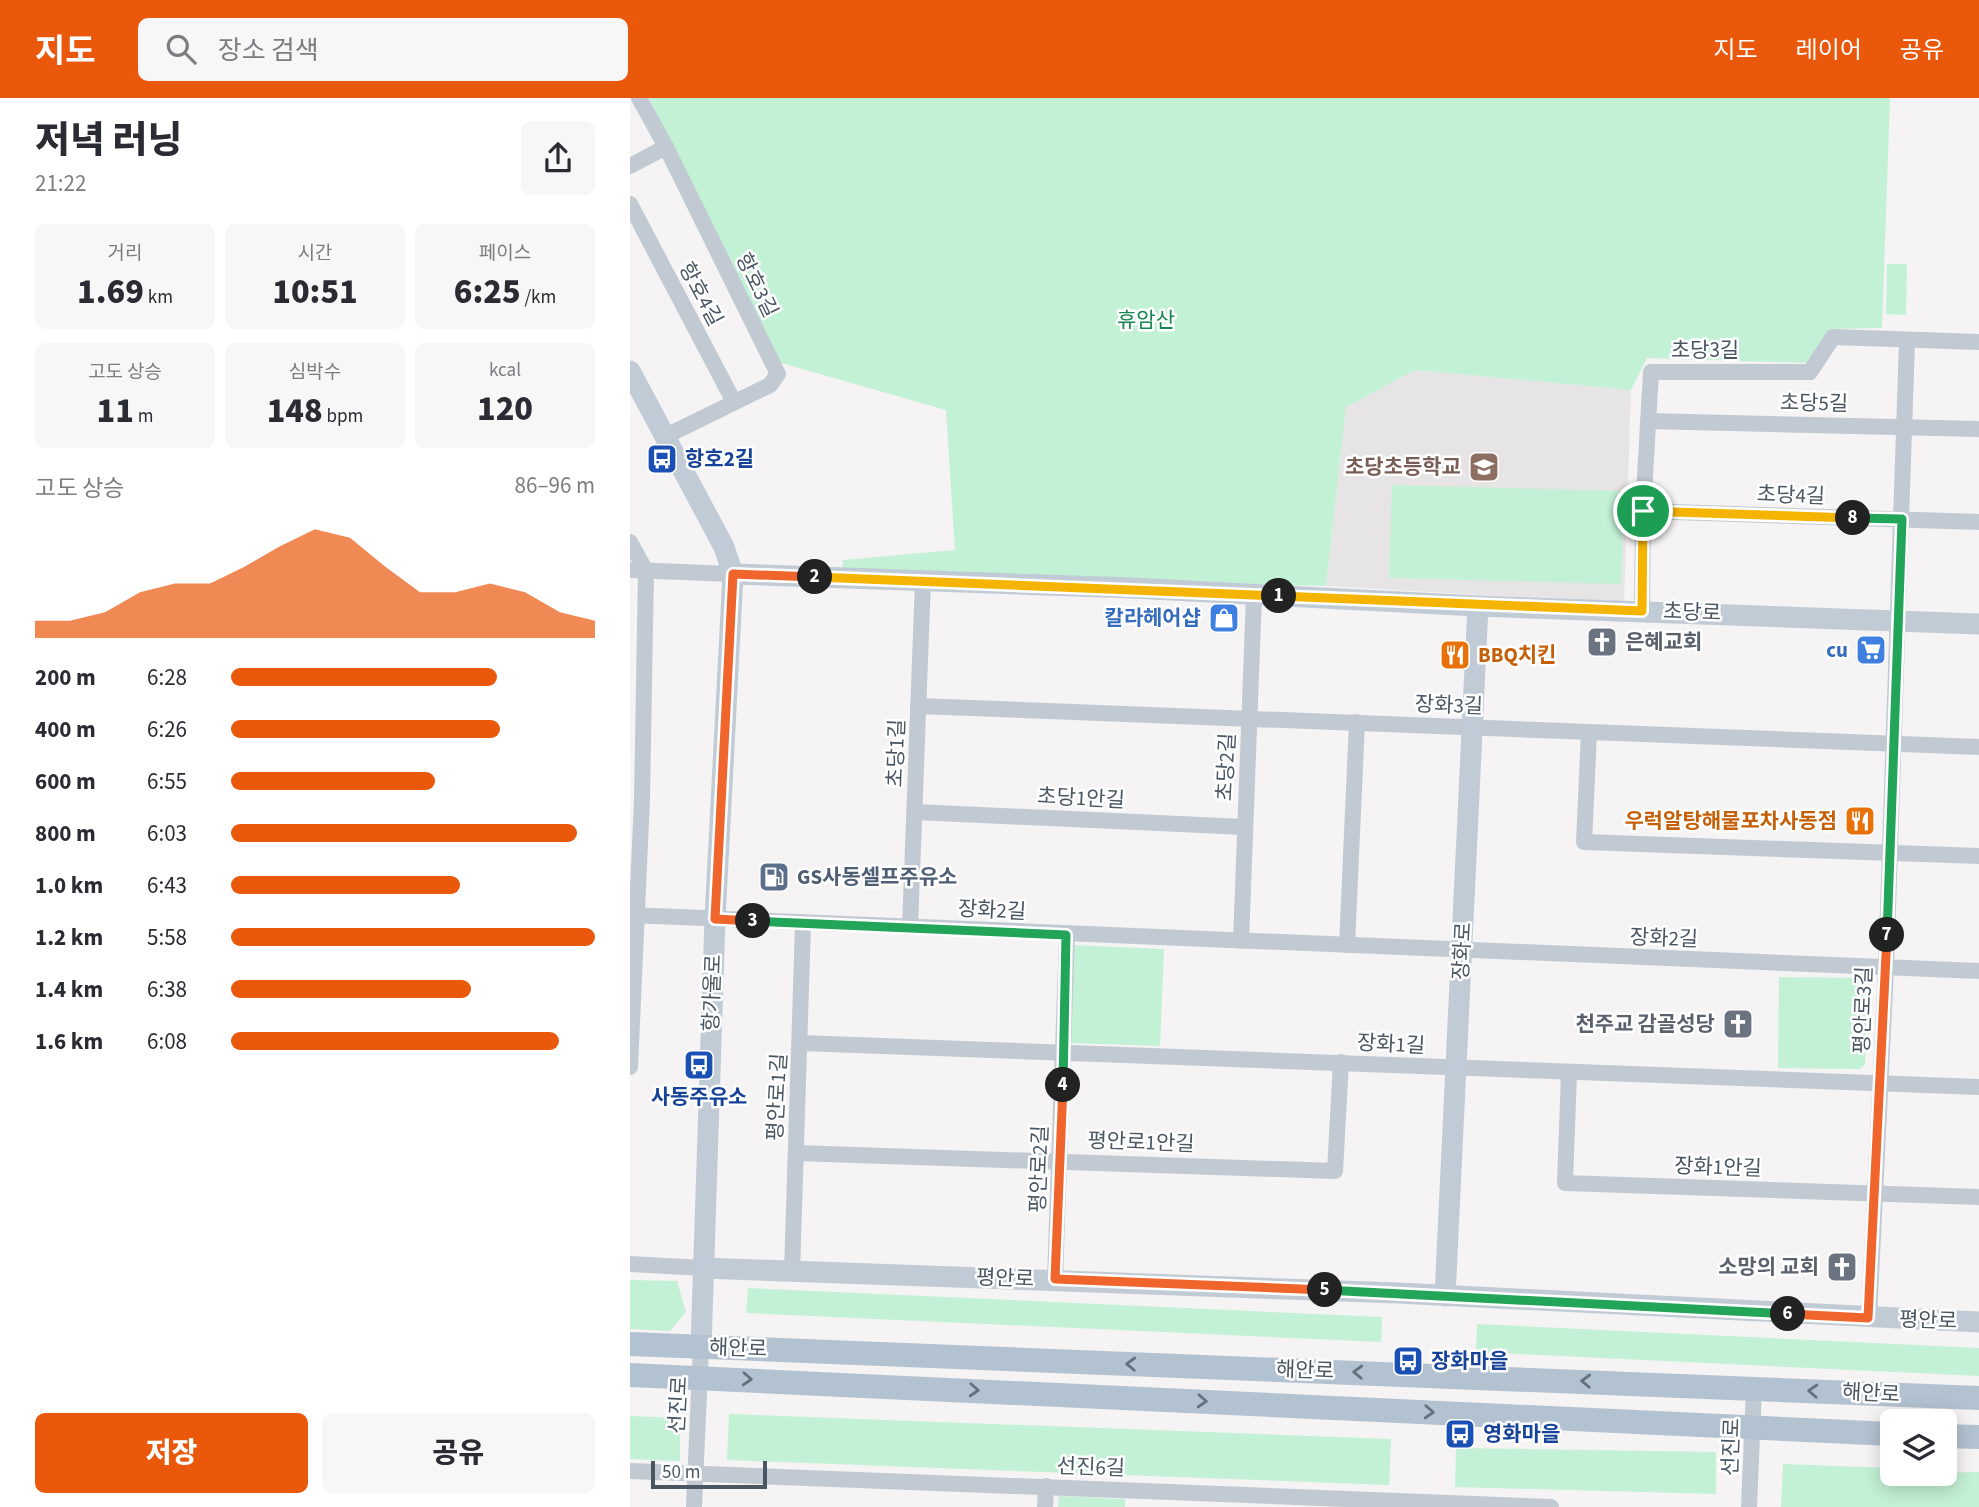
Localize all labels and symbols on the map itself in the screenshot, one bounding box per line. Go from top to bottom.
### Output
street label: 항호3길 [729,248,785,322]
street label: 항호4길 [672,257,730,331]
park label: 휴암산 [1117,305,1175,335]
street label: 초당3길 [1671,335,1739,365]
street label: 초당5길 [1780,387,1848,419]
bus stop icon: 항호2길 [645,442,679,476]
place label: 항호2길 [685,444,754,474]
school or university icon: 초당초등학교 [1467,450,1501,484]
place label: 초당초등학교 [1345,452,1461,482]
street label: 초당4길 [1756,479,1826,511]
pin [1613,481,1673,541]
pin: 8 [1836,500,1870,536]
pin: 2 [798,560,832,594]
pin: 1 [1262,578,1296,614]
street label: 초당로 [1663,596,1721,628]
shop icon: 칼라헤어샵 [1207,601,1241,635]
place label: 칼라헤어샵 [1104,603,1201,633]
church icon: 은혜교회 [1585,625,1619,659]
place label: 은혜교회 [1625,627,1702,657]
supermarket icon: cu [1854,633,1888,667]
place label: cu [1826,635,1848,665]
restaurant icon: BBQ치킨 [1438,638,1472,672]
place label: BBQ치킨 [1478,640,1556,670]
street label: 장화3길 [1414,689,1484,721]
street label: 초당1길 [880,718,912,788]
street label: 초당2길 [1209,732,1243,802]
street label: 초당1안길 [1036,781,1126,815]
restaurant icon: 우럭알탕해물포차사동점 [1843,804,1877,838]
place label: 우럭알탕해물포차사동점 [1624,806,1837,836]
fuel station icon: GS사동셀프주유소 [757,860,791,894]
place label: GS사동셀프주유소 [797,862,957,892]
street label: 장화2길 [957,893,1027,927]
pin: 3 [736,904,770,938]
pin: 7 [1870,918,1904,952]
street label: 장화로 [1446,921,1478,981]
street label: 장화2길 [1629,922,1699,954]
street label: 항가울로 [696,954,728,1032]
street label: 평안로3길 [1846,966,1880,1054]
church icon: 천주교 감골성당 [1721,1007,1755,1041]
place label: 천주교 감골성당 [1576,1009,1715,1039]
street label: 장화1길 [1356,1027,1426,1061]
bus stop icon: 사동주유소 [682,1048,716,1082]
street label: 평안로1길 [760,1052,794,1142]
pin: 4 [1046,1068,1080,1102]
place label: 사동주유소 [651,1082,747,1112]
street label: 평안로2길 [1022,1125,1056,1213]
street label: 평안로1안길 [1087,1125,1195,1159]
street label: 장화1안길 [1674,1150,1762,1184]
church icon: 소망의 교회 [1825,1250,1859,1284]
place label: 소망의 교회 [1718,1252,1819,1282]
street label: 평안로 [976,1262,1034,1294]
pin: 5 [1308,1272,1342,1308]
pin: 6 [1770,1296,1806,1332]
street label: 평안로 [1899,1304,1957,1336]
street label: 해안로 [709,1332,767,1364]
bus stop icon: 장화마을 [1391,1344,1425,1378]
place label: 장화마을 [1431,1346,1508,1376]
street label: 해안로 [1276,1354,1334,1386]
one-way arrow [1125,1356,1136,1371]
one-way arrow [1353,1365,1364,1380]
one-way arrow [742,1372,753,1387]
one-way arrow [1580,1374,1591,1389]
street label: 선진로 [662,1375,694,1435]
street label: 해안로 [1841,1377,1901,1409]
one-way arrow [969,1383,980,1398]
one-way arrow [1807,1383,1818,1398]
one-way arrow [1196,1394,1207,1409]
one-way arrow [1424,1405,1435,1420]
bus stop icon: 영화마을 [1443,1417,1477,1451]
street label: 선진로 [1715,1418,1747,1476]
place label: 영화마을 [1483,1419,1560,1449]
street label: 선진6길 [1056,1451,1126,1483]
scale bar [651,1458,766,1490]

